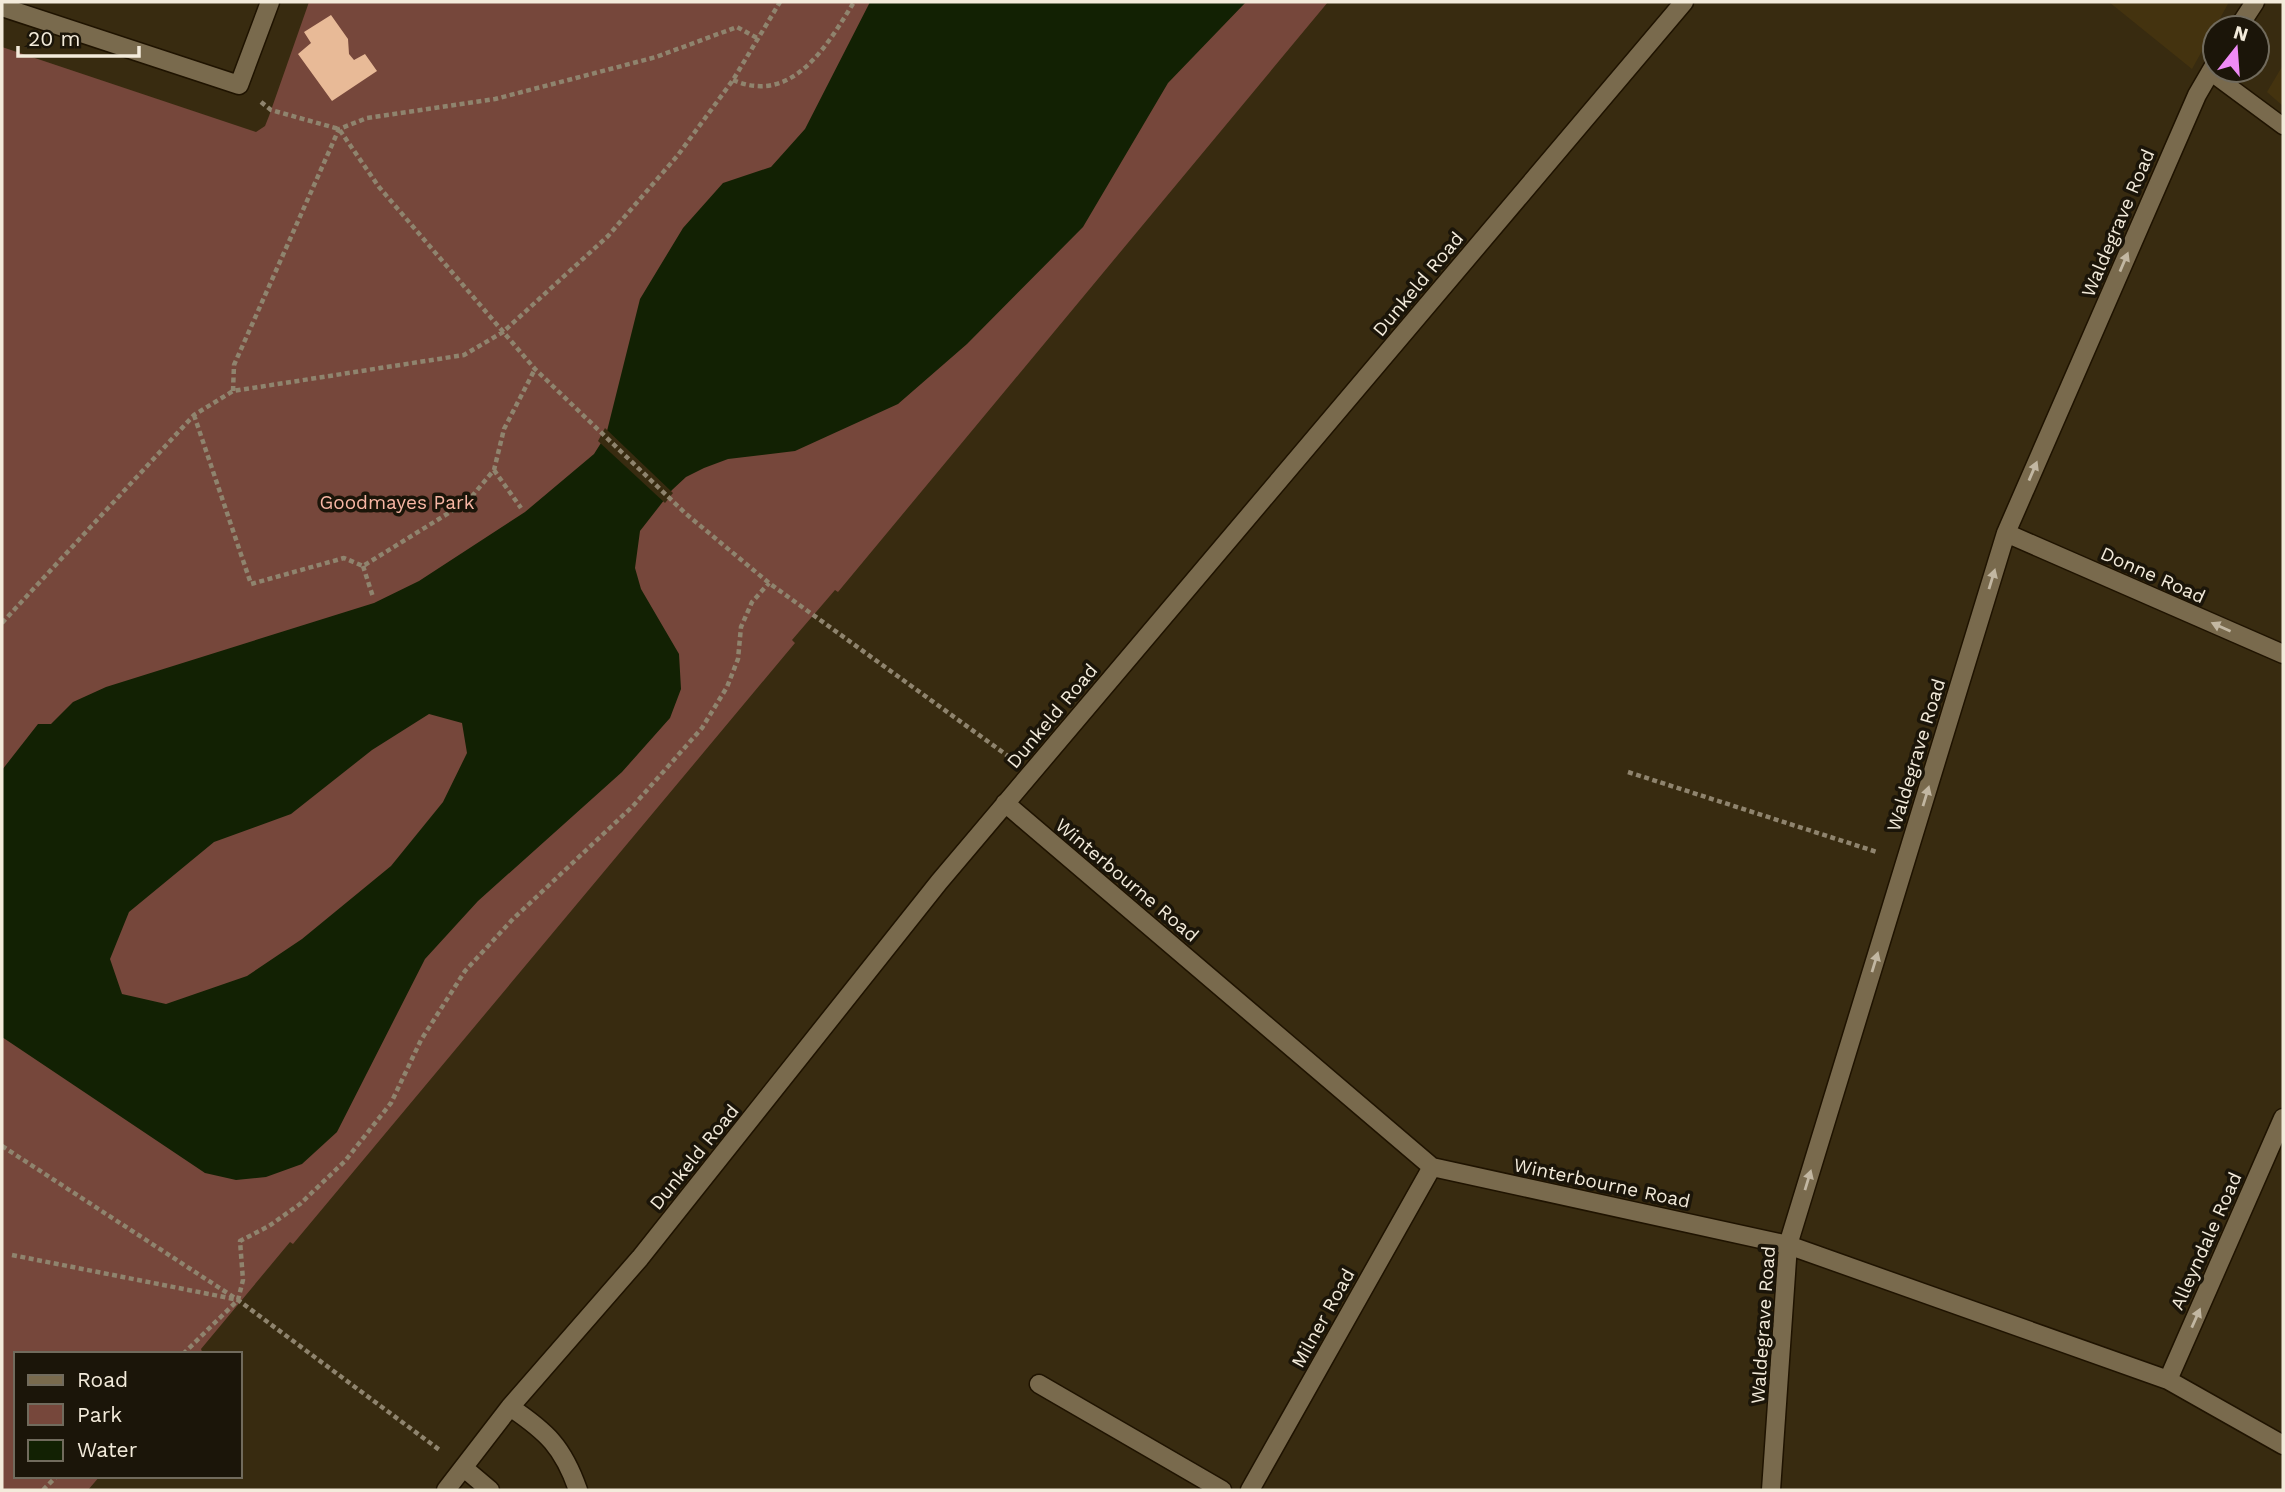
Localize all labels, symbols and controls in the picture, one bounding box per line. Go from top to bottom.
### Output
scale bar [18,14,138,58]
north arrow [2201,14,2271,84]
text: N [2231,20,2251,46]
text: 20 m [28,26,80,51]
street label: Waldegrave Road [2076,145,2160,301]
street label: Dunkeld Road [1368,227,1468,341]
one-way arrow [2118,252,2130,272]
one-way arrow [2027,461,2039,481]
park label: Goodmayes Park [320,491,475,514]
street label: Donne Road [2097,542,2209,608]
one-way arrow [1988,568,1998,589]
one-way arrow [2210,621,2231,632]
street label: Dunkeld Road [1002,659,1102,773]
street label: Waldegrave Road [1882,676,1950,834]
one-way arrow [1921,785,1931,806]
street label: Winterbourne Road [1051,813,1203,947]
one-way arrow [1870,952,1880,973]
street label: Dunkeld Road [644,1100,744,1214]
street label: Winterbourne Road [1512,1153,1692,1213]
street label: Alleyndale Road [2165,1168,2247,1314]
one-way arrow [1804,1169,1814,1190]
street label: Waldegrave Road [1746,1245,1780,1405]
street label: Milner Road [1286,1264,1360,1372]
one-way arrow [2190,1307,2201,1328]
legend [14,1352,242,1478]
text: Road [77,1367,128,1392]
text: Park [77,1402,122,1427]
text: Water [77,1437,138,1462]

